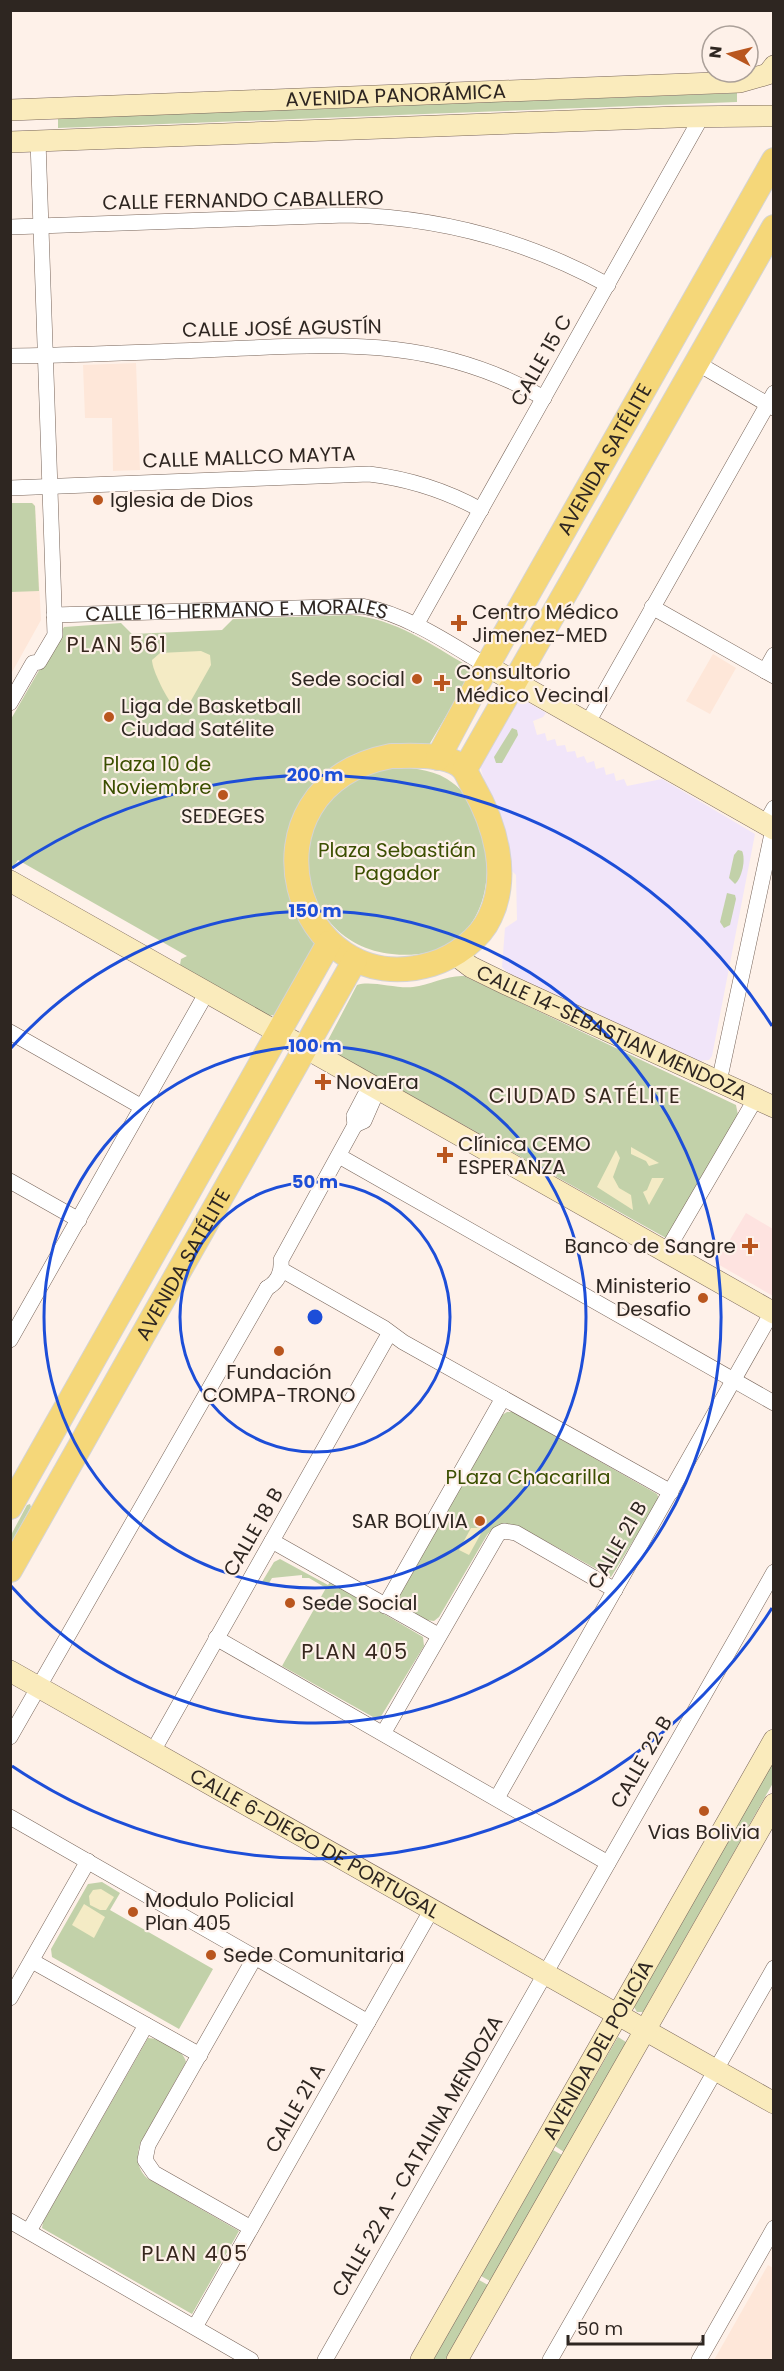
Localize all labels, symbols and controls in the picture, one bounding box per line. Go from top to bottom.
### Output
north arrow [700,24,760,84]
text: N [703,45,728,60]
street label: AVENIDA PANORÁMICA [285,77,507,113]
street label: CALLE FERNANDO CABALLERO [102,184,384,216]
street label: CALLE 15 C [503,309,579,411]
street label: CALLE JOSÉ AGUSTÍN [182,312,382,344]
street label: AVENIDA SATÉLITE [550,378,658,540]
street label: CALLE MALLCO MAYTA [142,439,356,475]
place label: Iglesia de Dios [110,486,254,514]
marker: Iglesia de Dios [91,493,105,507]
street label: CALLE 16-HERMANO E. MORALES [85,591,392,628]
place label: Centro Médico Jimenez-MED [472,598,619,649]
marker: Centro Médico Jimenez-MED [450,614,468,632]
district label: PLAN 561 [67,630,168,659]
place label: Consultorio Médico Vecinal [456,658,609,709]
place label: Sede social [291,665,405,693]
marker: Sede social [410,672,424,686]
marker: Consultorio Médico Vecinal [433,674,451,692]
place label: Liga de Basketball Ciudad Satélite [121,692,301,743]
marker: Liga de Basketball Ciudad Satélite [102,710,116,724]
park label: Plaza 10 de Noviembre [102,750,212,801]
text: 200 m [287,762,343,787]
marker: SEDEGES [216,788,230,802]
place label: SEDEGES [181,802,265,830]
park label: Plaza Sebastián Pagador [318,836,476,887]
text: 150 m [288,898,342,923]
street label: CALLE 14-SEBASTIAN MENDOZA [472,958,752,1107]
text: 100 m [288,1033,342,1058]
place label: NovaEra [336,1068,419,1096]
marker: NovaEra [314,1073,332,1091]
district label: CIUDAD SATÉLITE [489,1081,681,1110]
place label: Clínica CEMO ESPERANZA [458,1130,591,1181]
marker: Clínica CEMO ESPERANZA [436,1146,454,1164]
text: 50 m [292,1169,338,1194]
street label: AVENIDA SATÉLITE [129,1184,237,1345]
place label: Banco de Sangre [564,1232,736,1260]
marker: Banco de Sangre [741,1237,759,1255]
place label: Ministerio Desafio [596,1272,691,1323]
marker: Ministerio Desafio [696,1291,710,1305]
centre of rings [305,1307,325,1327]
marker: Fundación COMPA-TRONO [272,1344,286,1358]
place label: Fundación COMPA-TRONO [203,1358,355,1409]
park label: PLaza Chacarilla [446,1463,610,1491]
street label: CALLE 18 B [216,1482,290,1582]
street label: CALLE 21 B [581,1496,653,1594]
place label: SAR BOLIVIA [352,1507,468,1535]
marker: SAR BOLIVIA [473,1514,487,1528]
place label: Sede Social [302,1589,417,1617]
marker: Sede Social [283,1596,297,1610]
district label: PLAN 405 [301,1637,409,1666]
street label: CALLE 22 B [603,1711,679,1813]
street label: CALLE 6-DIEGO DE PORTUGAL [185,1761,445,1925]
marker: Vias Bolivia [697,1804,711,1818]
place label: Vias Bolivia [648,1818,760,1846]
place label: Modulo Policial Plan 405 [145,1886,294,1937]
marker: Modulo Policial Plan 405 [126,1905,140,1919]
place label: Sede Comunitaria [223,1941,404,1969]
marker: Sede Comunitaria [204,1948,218,1962]
street label: AVENIDA DEL POLICÍA [535,1955,660,2145]
street label: CALLE 22 A - CATALINA MENDOZA [325,2010,509,2302]
street label: CALLE 21 A [258,2058,332,2158]
district label: PLAN 405 [141,2239,249,2268]
scale bar [568,2308,703,2346]
text: 50 m [577,2316,623,2341]

